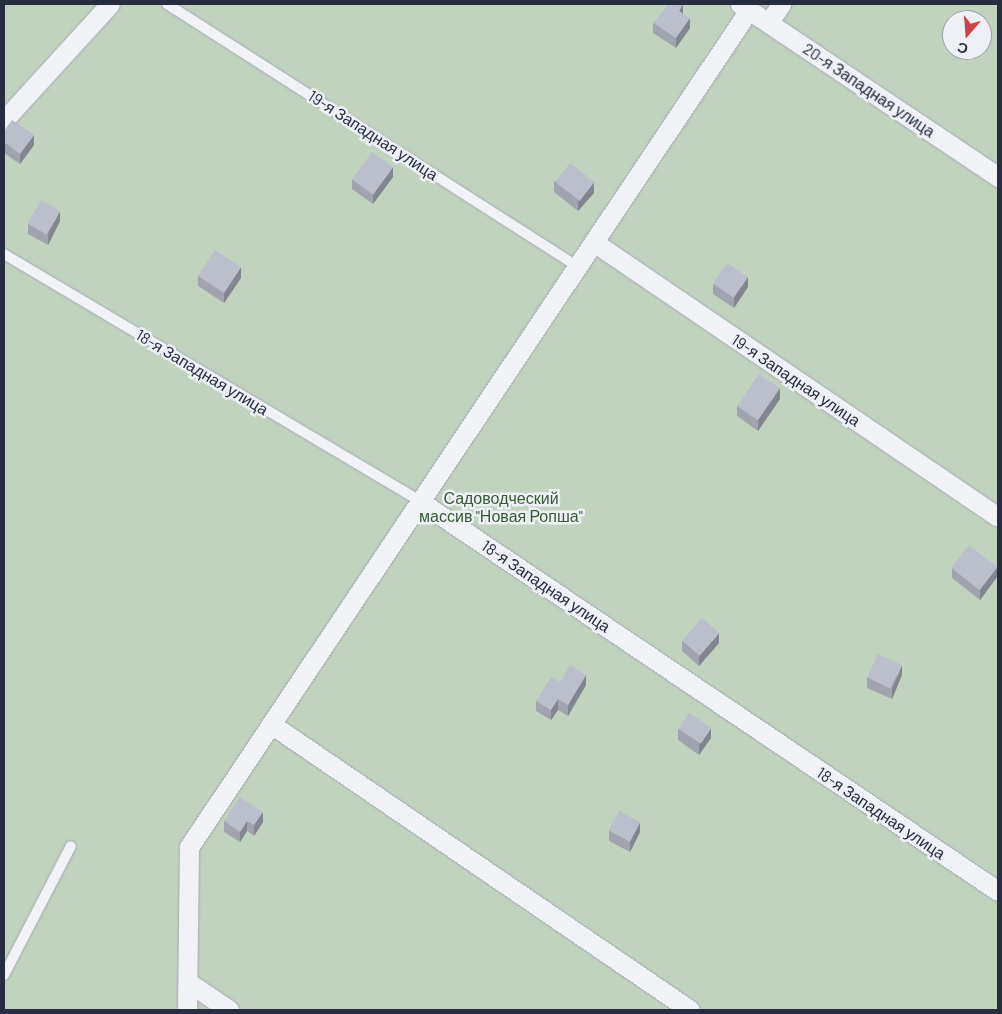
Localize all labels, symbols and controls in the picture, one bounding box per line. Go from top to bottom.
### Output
north arrow [942,10,992,60]
street label: 20-я Западная улица [799,39,939,141]
text: С [955,39,970,58]
street label: 19-я Западная улица [304,86,442,184]
street label: 18-я Западная улица [132,325,272,419]
street label: 19-я Западная улица [728,330,864,430]
park label: Садоводческий массив "Новая Ропша" [419,488,583,526]
street label: 18-я Западная улица [478,536,614,636]
street label: 18-я Западная улица [813,763,949,863]

